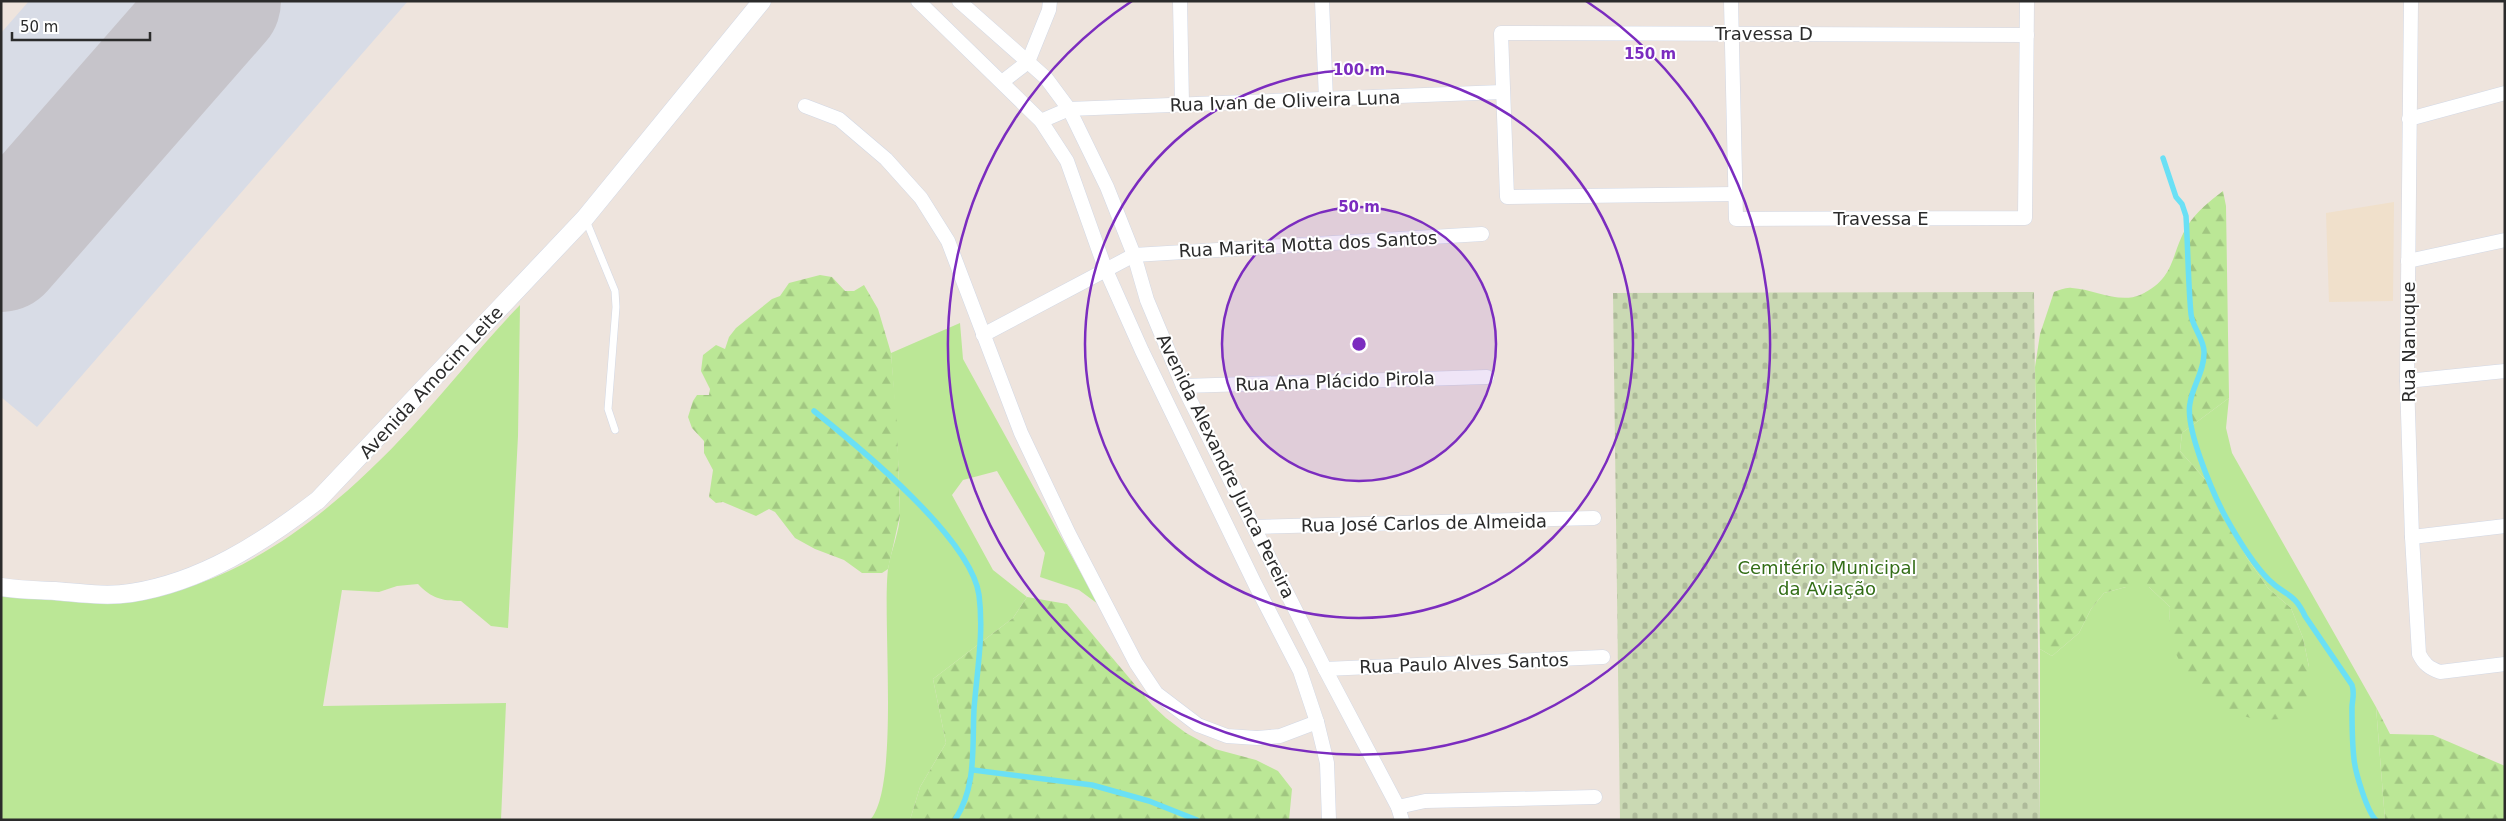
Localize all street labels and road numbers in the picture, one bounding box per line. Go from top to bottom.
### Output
street label: Travessa D [1714,23,1813,44]
street label: Rua Ivan de Oliveira Luna [1169,86,1401,116]
street label: Travessa E [1832,208,1929,229]
street label: Rua Marita Motta dos Santos [1178,227,1438,261]
street label: Rua Nanuque [2398,281,2419,403]
street label: Avenida Amocim Leite [355,302,507,462]
street label: Avenida Alexandre Junca Pereira [1153,330,1299,602]
street label: Rua Ana Plácido Pirola [1235,367,1435,395]
street label: Rua José Carlos de Almeida [1301,510,1547,536]
street label: Rua Paulo Alves Santos [1359,649,1569,677]

